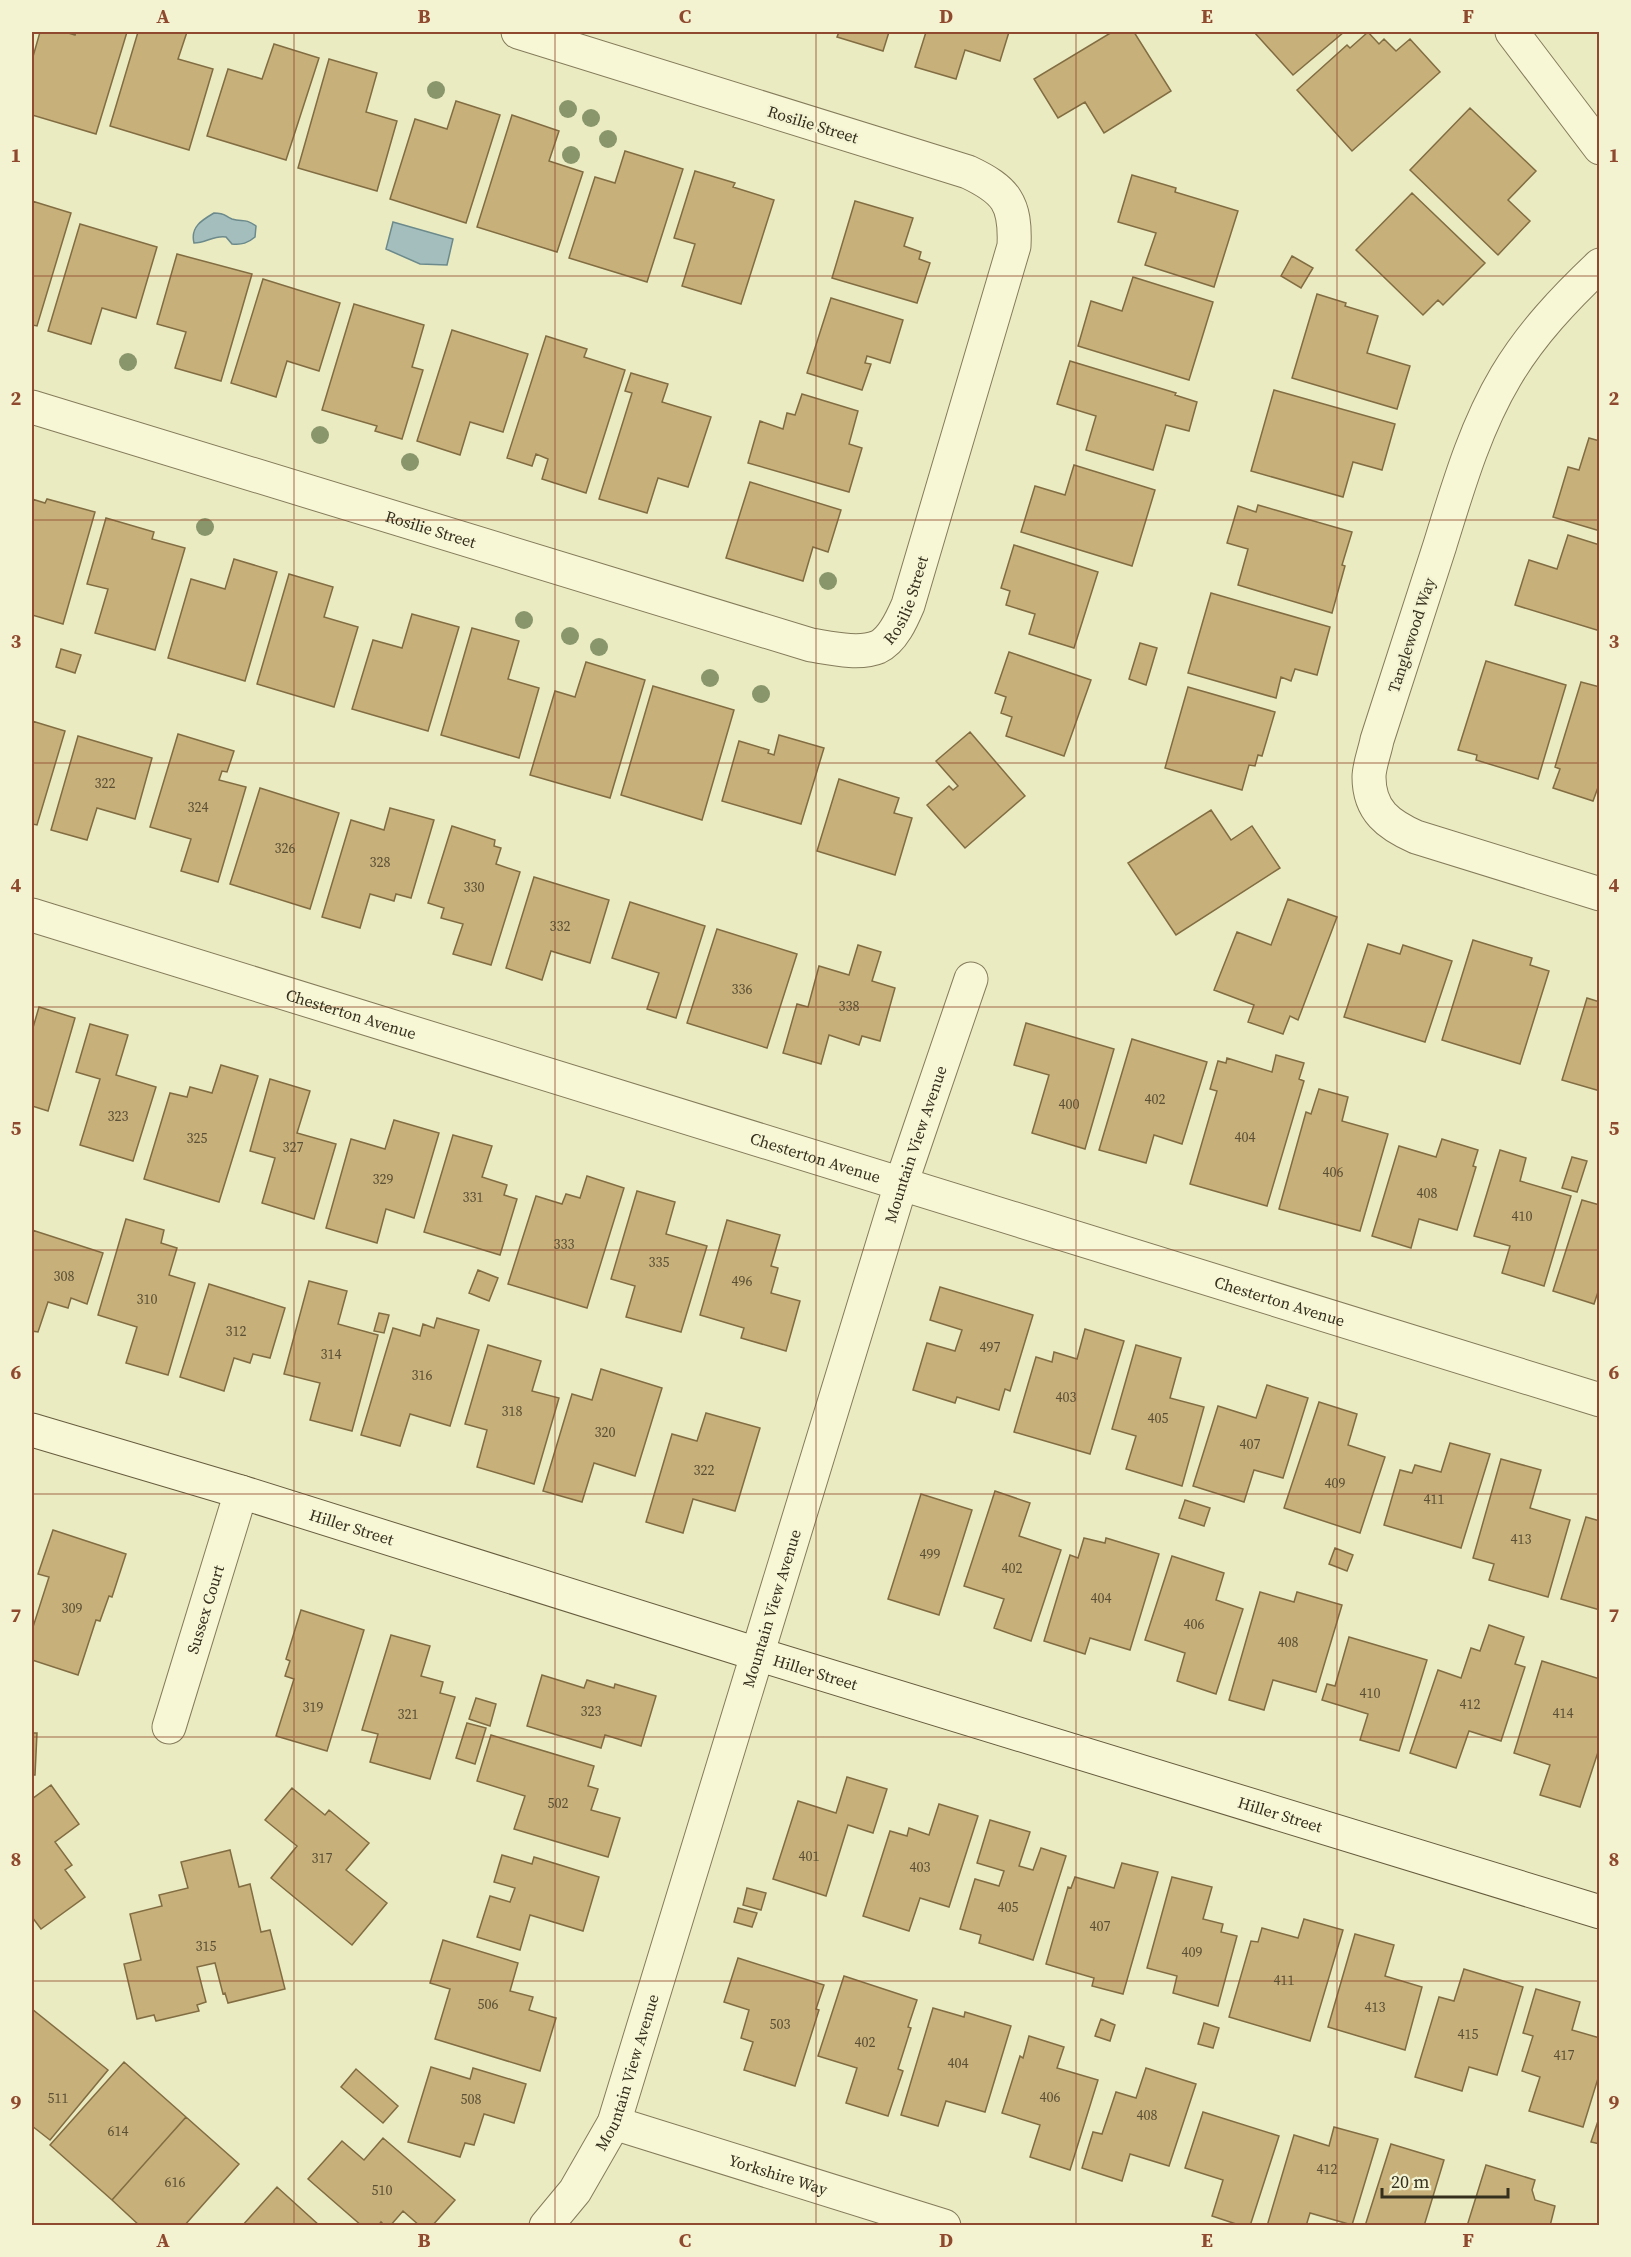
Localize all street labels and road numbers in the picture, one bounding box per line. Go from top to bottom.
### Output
street label: Rosilie Street [765,100,862,148]
street label: Rosilie Street [383,505,480,553]
street label: Rosilie Street [878,552,933,649]
street label: Tanglewood Way [1382,574,1440,695]
street label: Chesterton Avenue [283,983,419,1044]
street label: Mountain View Avenue [879,1063,952,1225]
street label: Chesterton Avenue [747,1127,883,1188]
street label: Chesterton Avenue [1212,1270,1348,1331]
street label: Hiller Street [307,1503,397,1551]
street label: Mountain View Avenue [737,1526,806,1690]
street label: Sussex Court [181,1561,229,1657]
street label: Hiller Street [771,1649,861,1695]
street label: Hiller Street [1235,1791,1326,1838]
street label: Mountain View Avenue [589,1991,664,2155]
street label: Yorkshire Way [726,2148,831,2200]

